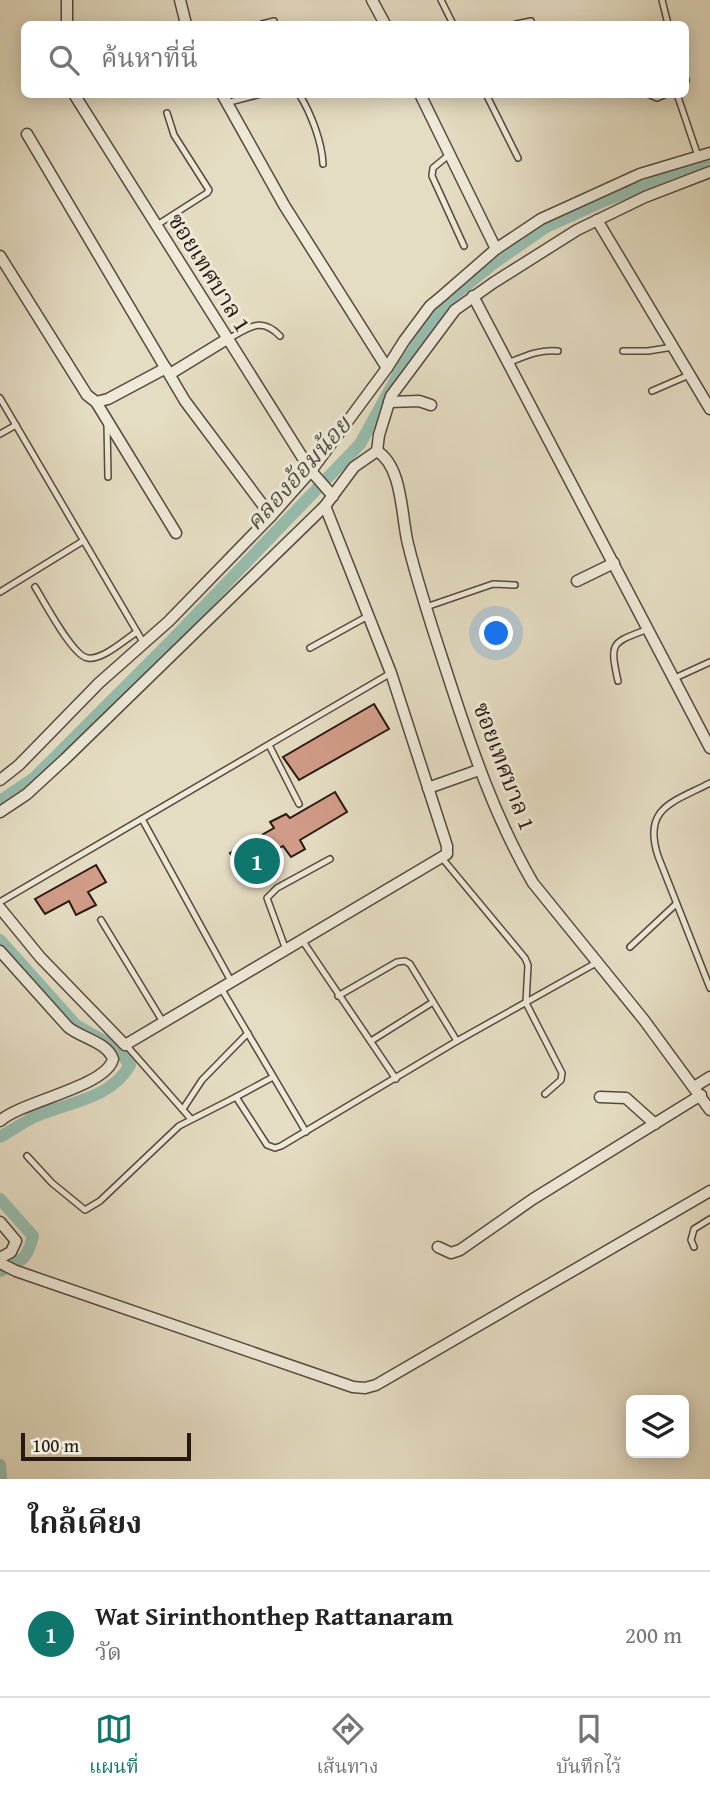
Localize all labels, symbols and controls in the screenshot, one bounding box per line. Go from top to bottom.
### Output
search box [21,21,689,98]
text: ค้นหาที่นี่ [101,38,198,77]
icon: search [45,41,83,79]
street label: ซอยเทศบาล 1 [160,206,260,338]
water label: คลองอ้อมน้อย [237,407,360,538]
your location [479,616,513,650]
street label: ซอยเทศบาล 1 [465,697,545,835]
pin: 1 [234,835,280,887]
map controls [626,1395,689,1458]
button: layers [626,1395,689,1458]
scale bar [21,1430,191,1462]
text: 100 m [32,1431,79,1459]
text: ใกล้เคียง [28,1500,142,1544]
text: Wat Sirinthonthep Rattanaram [95,1596,453,1635]
text: 1 [45,1618,57,1651]
text: 200 m [625,1618,682,1651]
text: วัด [95,1635,122,1668]
tab: แผนที่ [89,1710,139,1783]
tab: เส้นทาง [317,1710,378,1783]
tab: บันทึกไว้ [556,1710,621,1783]

